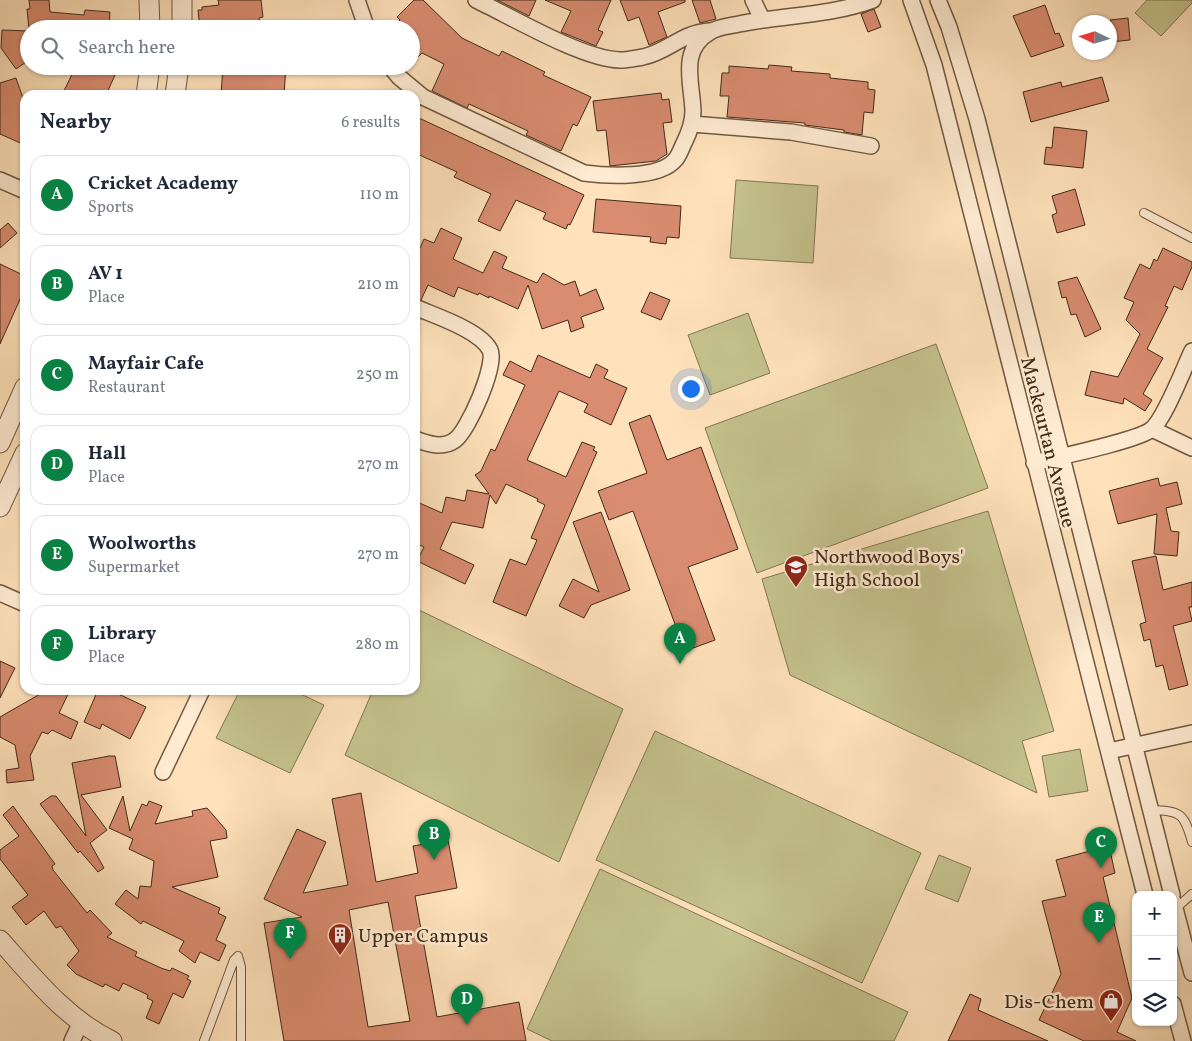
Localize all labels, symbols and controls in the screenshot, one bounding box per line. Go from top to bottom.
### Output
north arrow [1072,15,1117,60]
search box [20,20,420,75]
icon: search [38,34,66,62]
text: Search here [78,35,175,61]
text: Nearby [40,108,111,137]
text: 6 results [341,112,400,134]
text: Cricket Academy [88,171,238,197]
text: A [51,184,63,206]
text: 110 m [360,184,399,206]
text: Sports [88,197,134,219]
text: AV 1 [88,261,123,287]
text: B [52,274,62,296]
text: 210 m [357,274,399,296]
text: Place [88,287,125,309]
text: Mayfair Cafe [88,351,204,377]
street label: Mackeurtan Avenue [1012,354,1082,531]
text: C [52,364,62,386]
text: 250 m [356,364,399,386]
your location [678,376,704,402]
text: Restaurant [88,377,166,399]
text: Hall [88,441,126,467]
text: D [51,454,63,476]
text: 270 m [357,454,399,476]
text: Place [88,467,125,489]
text: Woolworths [88,531,196,557]
text: E [52,544,62,566]
text: 270 m [357,544,399,566]
place label: Northwood Boys' High School [814,544,964,595]
school or university icon: Northwood Boys' High School [783,554,809,588]
text: Supermarket [88,557,180,579]
text: Library [88,621,157,647]
pin: A [664,623,696,664]
text: F [52,634,62,656]
text: 280 m [355,634,399,656]
text: Place [88,647,125,669]
pin: B [418,819,450,860]
pin: C [1085,827,1117,868]
map controls [1132,891,1177,1026]
button: + [1132,891,1177,936]
pin: E [1083,902,1115,943]
pin: F [274,918,306,959]
building icon: Upper Campus [327,922,353,956]
place label: Upper Campus [358,923,488,951]
button: − [1132,936,1177,981]
button: layers [1132,981,1177,1026]
pin: D [451,984,483,1025]
shop icon: Dis-Chem [1098,988,1124,1022]
place label: Dis-Chem [1004,989,1094,1017]

